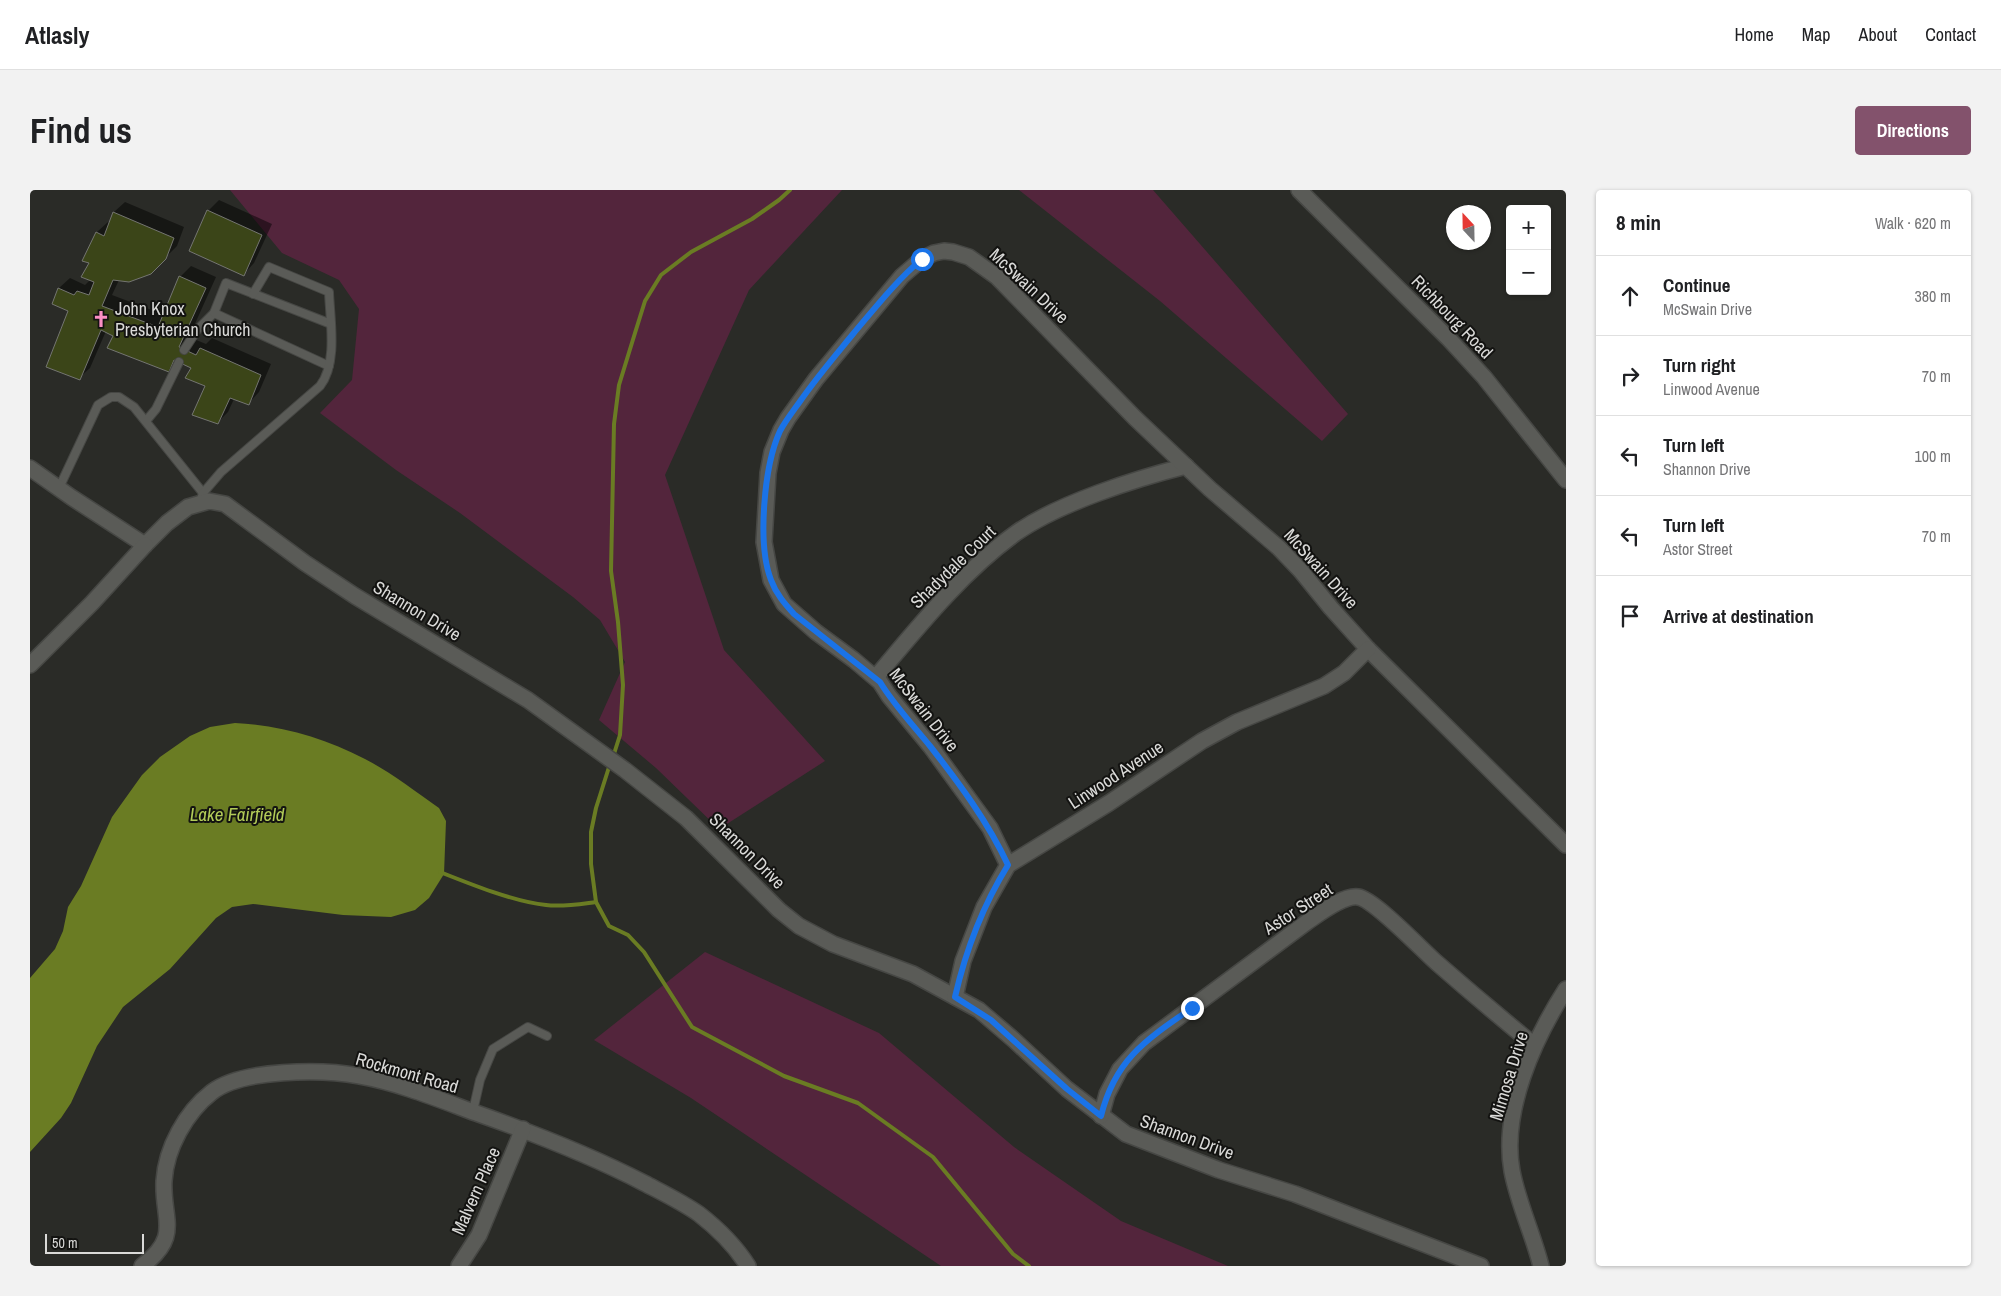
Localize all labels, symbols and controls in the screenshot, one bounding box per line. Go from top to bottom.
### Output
text: Atlasly [25,19,90,51]
text: Home [1734,22,1774,47]
text: Map [1802,22,1831,47]
text: About [1859,22,1897,47]
text: Contact [1925,22,1976,47]
button: Directions [1855,106,1971,155]
text: Find us [30,107,132,154]
north arrow [1446,205,1491,250]
map controls [1506,205,1551,295]
button: + [1506,205,1551,250]
text: 8 min [1616,208,1661,237]
text: Walk · 620 m [1875,212,1951,234]
street label: McSwain Drive [984,242,1074,329]
route start [911,248,934,271]
button: − [1506,250,1551,295]
street label: Richbourg Road [1406,269,1499,364]
text: Continue [1663,272,1731,298]
icon: ahead [1616,282,1644,310]
text: 380 m [1915,285,1951,307]
place label: John Knox Presbyterian Church [115,296,250,342]
text: McSwain Drive [1663,298,1752,320]
church icon: John Knox Presbyterian Church [91,309,111,329]
text: Turn right [1663,352,1735,378]
icon: right [1616,362,1644,390]
text: 70 m [1922,365,1951,387]
text: Linwood Avenue [1663,378,1760,400]
text: Turn left [1663,432,1724,458]
icon: left [1616,442,1644,470]
text: 100 m [1915,445,1951,467]
text: Shannon Drive [1663,458,1751,480]
text: Turn left [1663,512,1724,538]
street label: Shadydale Court [904,519,1001,614]
icon: left [1616,522,1644,550]
street label: McSwain Drive [1279,523,1364,614]
text: 70 m [1922,525,1951,547]
text: Astor Street [1663,538,1732,560]
street label: Shannon Drive [369,574,466,647]
icon: arrive [1616,602,1644,630]
text: Arrive at destination [1663,603,1814,629]
street label: McSwain Drive [884,663,965,757]
street label: Linwood Avenue [1063,734,1168,815]
water label: Lake Fairfield [190,801,285,827]
street label: Shannon Drive [704,807,791,894]
street label: Astor Street [1257,877,1337,941]
route end [1181,997,1204,1020]
street label: Mimosa Drive [1483,1028,1534,1123]
street label: Rockmont Road [353,1046,461,1099]
street label: Shannon Drive [1137,1108,1238,1165]
street label: Malvern Place [445,1143,506,1239]
scale bar [45,1231,144,1254]
text: 50 m [52,1234,78,1252]

